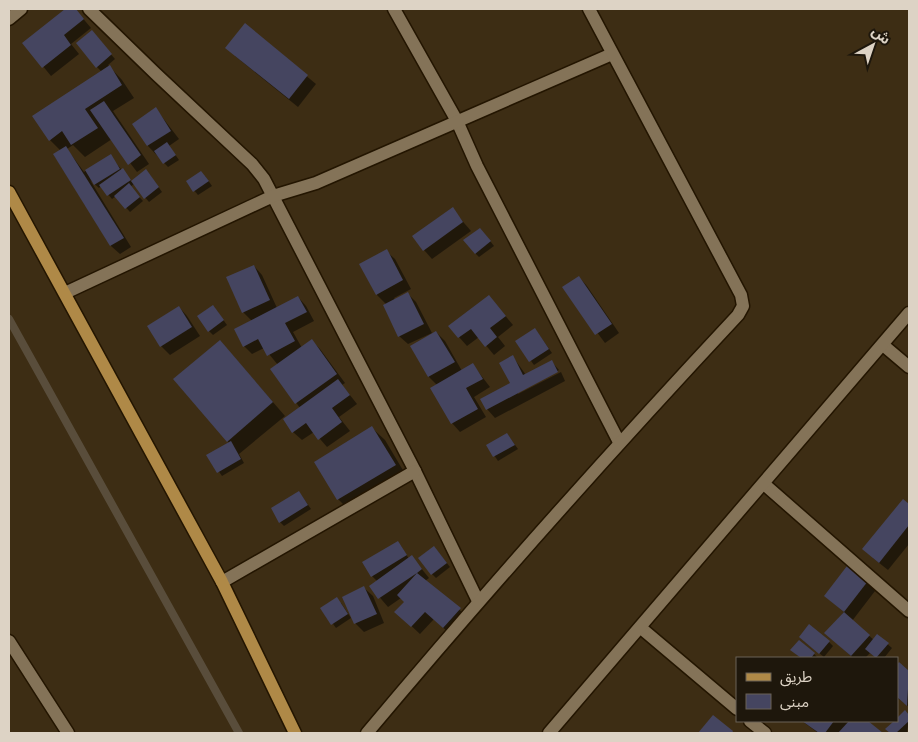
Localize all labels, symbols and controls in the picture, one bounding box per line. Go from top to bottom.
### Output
north arrow [848,20,898,70]
text: ش [869,24,893,47]
legend [736,657,898,722]
text: طريق [780,670,812,687]
text: مبنى [780,695,809,711]

